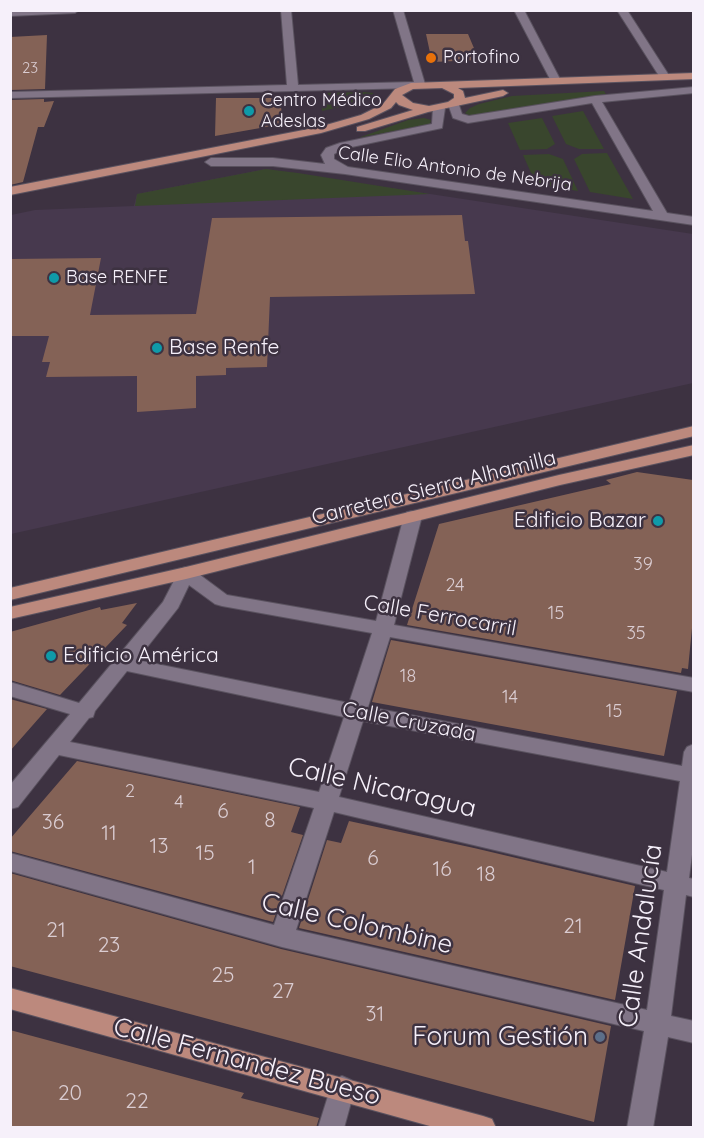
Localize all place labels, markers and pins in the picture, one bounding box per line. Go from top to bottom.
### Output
place label: Portofino [443,47,520,69]
marker: Portofino [424,51,438,65]
place label: Centro Médico Adeslas [261,90,382,132]
marker: Centro Médico Adeslas [242,104,256,118]
place label: Base RENFE [66,267,168,289]
marker: Base RENFE [47,271,61,285]
place label: Base Renfe [169,335,279,361]
marker: Base Renfe [150,341,164,355]
place label: Edificio Bazar [514,508,646,534]
marker: Edificio Bazar [651,514,665,528]
place label: Edificio América [63,643,219,669]
marker: Edificio América [44,649,58,663]
place label: Forum Gestión [412,1021,588,1053]
marker: Forum Gestión [593,1030,607,1044]

